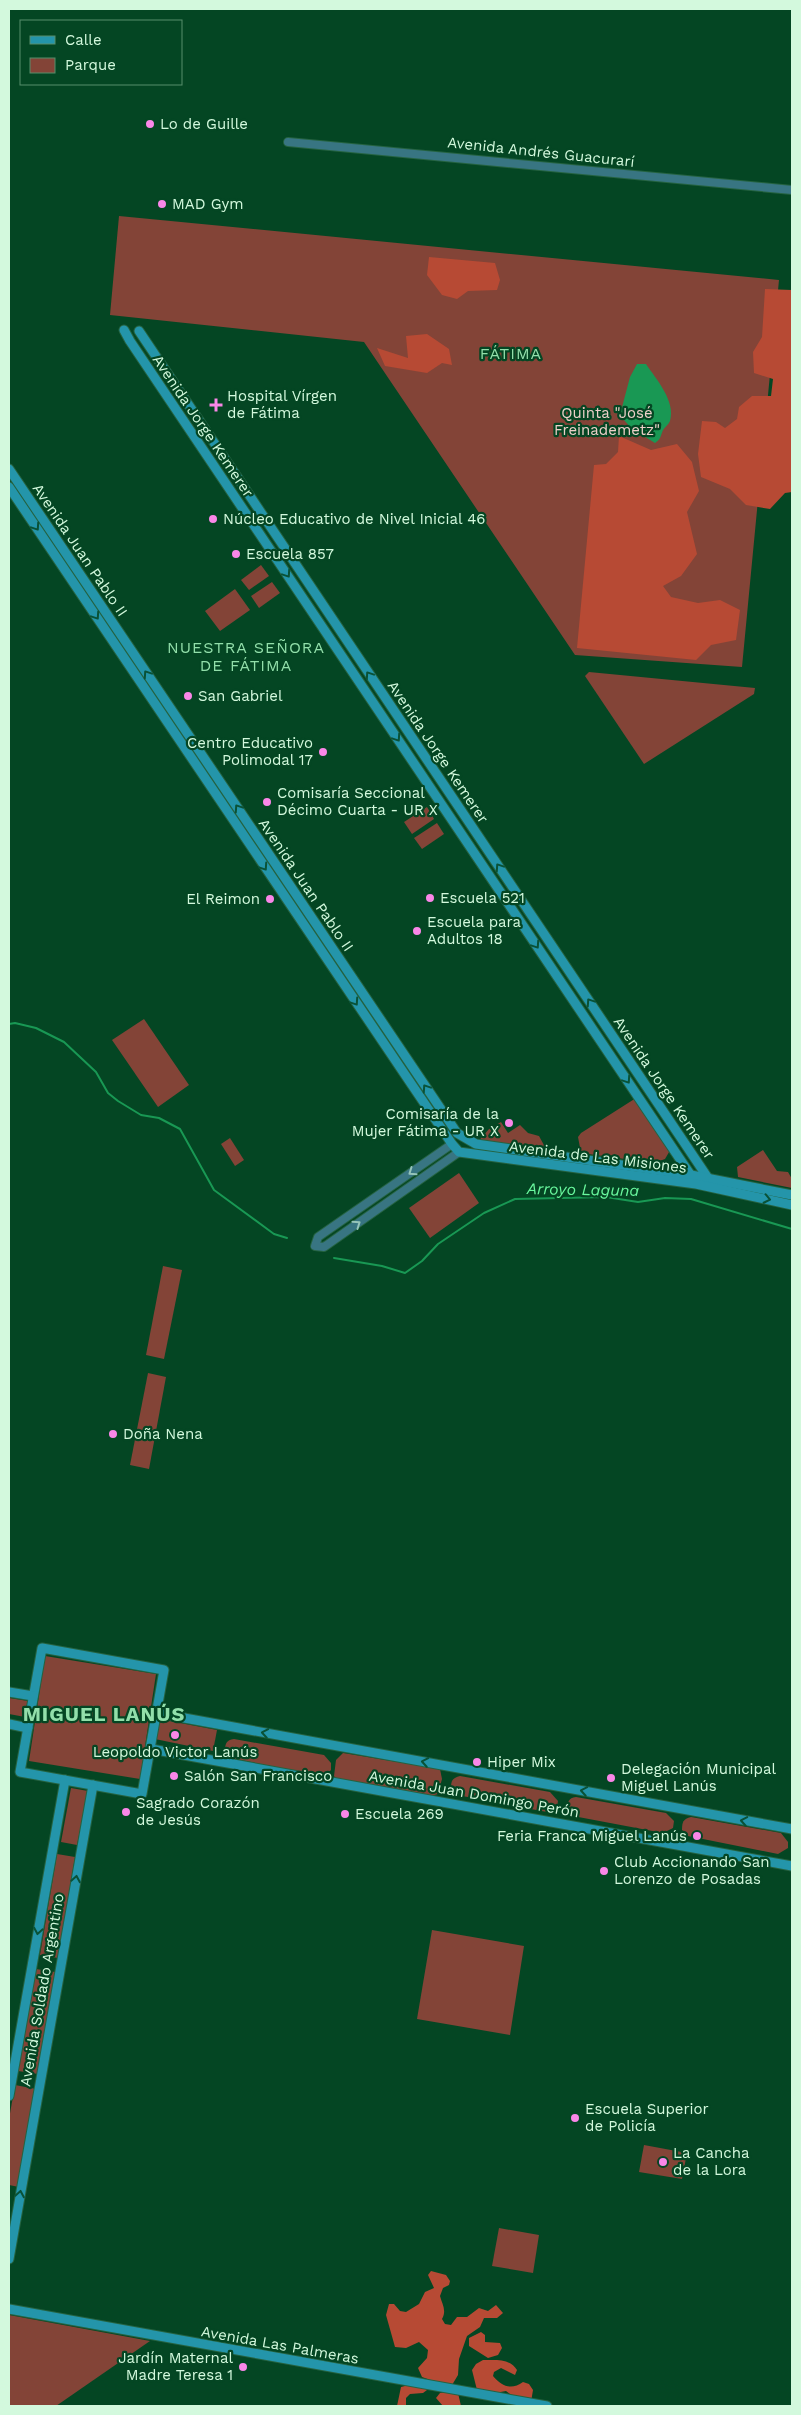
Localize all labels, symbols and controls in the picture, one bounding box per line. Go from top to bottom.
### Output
legend [20,20,182,85]
text: Calle [65,31,102,49]
text: Parque [65,56,116,74]
place label: Lo de Guille [160,115,248,133]
marker: Lo de Guille [144,118,156,130]
street label: Avenida Andrés Guacurarí [447,133,635,171]
place label: MAD Gym [172,195,243,213]
marker: MAD Gym [156,198,168,210]
district label: FÁTIMA [480,344,542,363]
street label: Avenida Jorge Kemerer [149,351,257,501]
place label: Hospital Vírgen de Fátima [227,387,337,422]
marker: Hospital Vírgen de Fátima [209,398,223,412]
park label: Quinta "José Freinademetz" [554,404,660,439]
street label: Avenida Juan Pablo II [29,480,131,620]
place label: Núcleo Educativo de Nivel Inicial 46 [223,510,485,528]
marker: Núcleo Educativo de Nivel Inicial 46 [207,513,219,525]
one-way arrow [30,521,39,531]
place label: Escuela 857 [246,545,334,563]
marker: Escuela 857 [230,548,242,560]
one-way arrow [281,568,290,578]
one-way arrow [90,610,99,619]
district label: NUESTRA SEÑORA DE FÁTIMA [167,638,325,675]
one-way arrow [144,670,153,679]
one-way arrow [366,671,375,680]
street label: Avenida Jorge Kemerer [384,677,492,827]
place label: San Gabriel [198,687,283,705]
marker: San Gabriel [182,690,194,702]
one-way arrow [391,732,400,742]
place label: Centro Educativo Polimodal 17 [187,734,313,769]
marker: Centro Educativo Polimodal 17 [317,746,329,758]
place label: Comisaría Seccional Décimo Cuarta - UR X [277,784,438,819]
marker: Comisaría Seccional Décimo Cuarta - UR X [261,796,273,808]
one-way arrow [235,805,244,814]
street label: Avenida Juan Pablo II [255,815,357,955]
one-way arrow [258,861,268,870]
one-way arrow [496,864,505,873]
place label: Escuela 521 [440,889,525,907]
place label: El Reimon [186,890,260,908]
marker: Escuela 521 [424,892,436,904]
marker: El Reimon [264,893,276,905]
place label: Escuela para Adultos 18 [427,913,521,948]
marker: Escuela para Adultos 18 [411,925,423,937]
one-way arrow [530,940,539,949]
one-way arrow [349,996,358,1005]
one-way arrow [586,998,596,1007]
street label: Avenida Jorge Kemerer [610,1013,718,1163]
one-way arrow [621,1074,630,1084]
one-way arrow [423,1085,432,1094]
place label: Comisaría de la Mujer Fátima - UR X [352,1105,499,1140]
marker: Comisaría de la Mujer Fátima - UR X [503,1117,515,1129]
street label: Avenida de Las Misiones [508,1137,688,1177]
one-way arrow [408,1166,417,1175]
water label: Arroyo Laguna [526,1179,640,1200]
one-way arrow [762,1193,771,1204]
one-way arrow [351,1221,360,1230]
place label: Doña Nena [123,1425,203,1443]
marker: Doña Nena [107,1428,119,1440]
district label: MIGUEL LANÚS [23,1702,185,1726]
marker: Leopoldo Victor Lanús [169,1729,181,1741]
one-way arrow [260,1729,269,1739]
place label: Leopoldo Victor Lanús [93,1743,257,1761]
place label: Hiper Mix [487,1753,556,1771]
marker: Hiper Mix [471,1756,483,1768]
one-way arrow [420,1758,429,1768]
place label: Delegación Municipal Miguel Lanús [621,1760,776,1795]
place label: Salón San Francisco [184,1767,332,1785]
street label: Avenida Juan Domingo Perón [367,1767,581,1821]
marker: Salón San Francisco [168,1770,180,1782]
marker: Delegación Municipal Miguel Lanús [605,1772,617,1784]
one-way arrow [580,1787,589,1797]
place label: Sagrado Corazón de Jesús [136,1794,260,1829]
place label: Escuela 269 [355,1805,444,1823]
marker: Sagrado Corazón de Jesús [120,1806,132,1818]
marker: Escuela 269 [339,1808,351,1820]
one-way arrow [740,1816,749,1826]
place label: Feria Franca Miguel Lanús [497,1827,687,1845]
marker: Feria Franca Miguel Lanús [691,1830,703,1842]
place label: Club Accionando San Lorenzo de Posadas [614,1853,769,1888]
marker: Club Accionando San Lorenzo de Posadas [598,1865,610,1877]
one-way arrow [71,1875,81,1883]
street label: Avenida Soldado Argentino [16,1892,68,2088]
one-way arrow [33,1927,43,1936]
place label: Escuela Superior de Policía [585,2100,709,2135]
marker: Escuela Superior de Policía [569,2112,581,2124]
place label: La Cancha de la Lora [673,2144,750,2179]
marker: La Cancha de la Lora [657,2156,669,2168]
one-way arrow [15,2190,25,2199]
street label: Avenida Las Palmeras [200,2322,360,2368]
place label: Jardín Maternal Madre Teresa 1 [118,2349,233,2384]
marker: Jardín Maternal Madre Teresa 1 [237,2361,249,2373]

